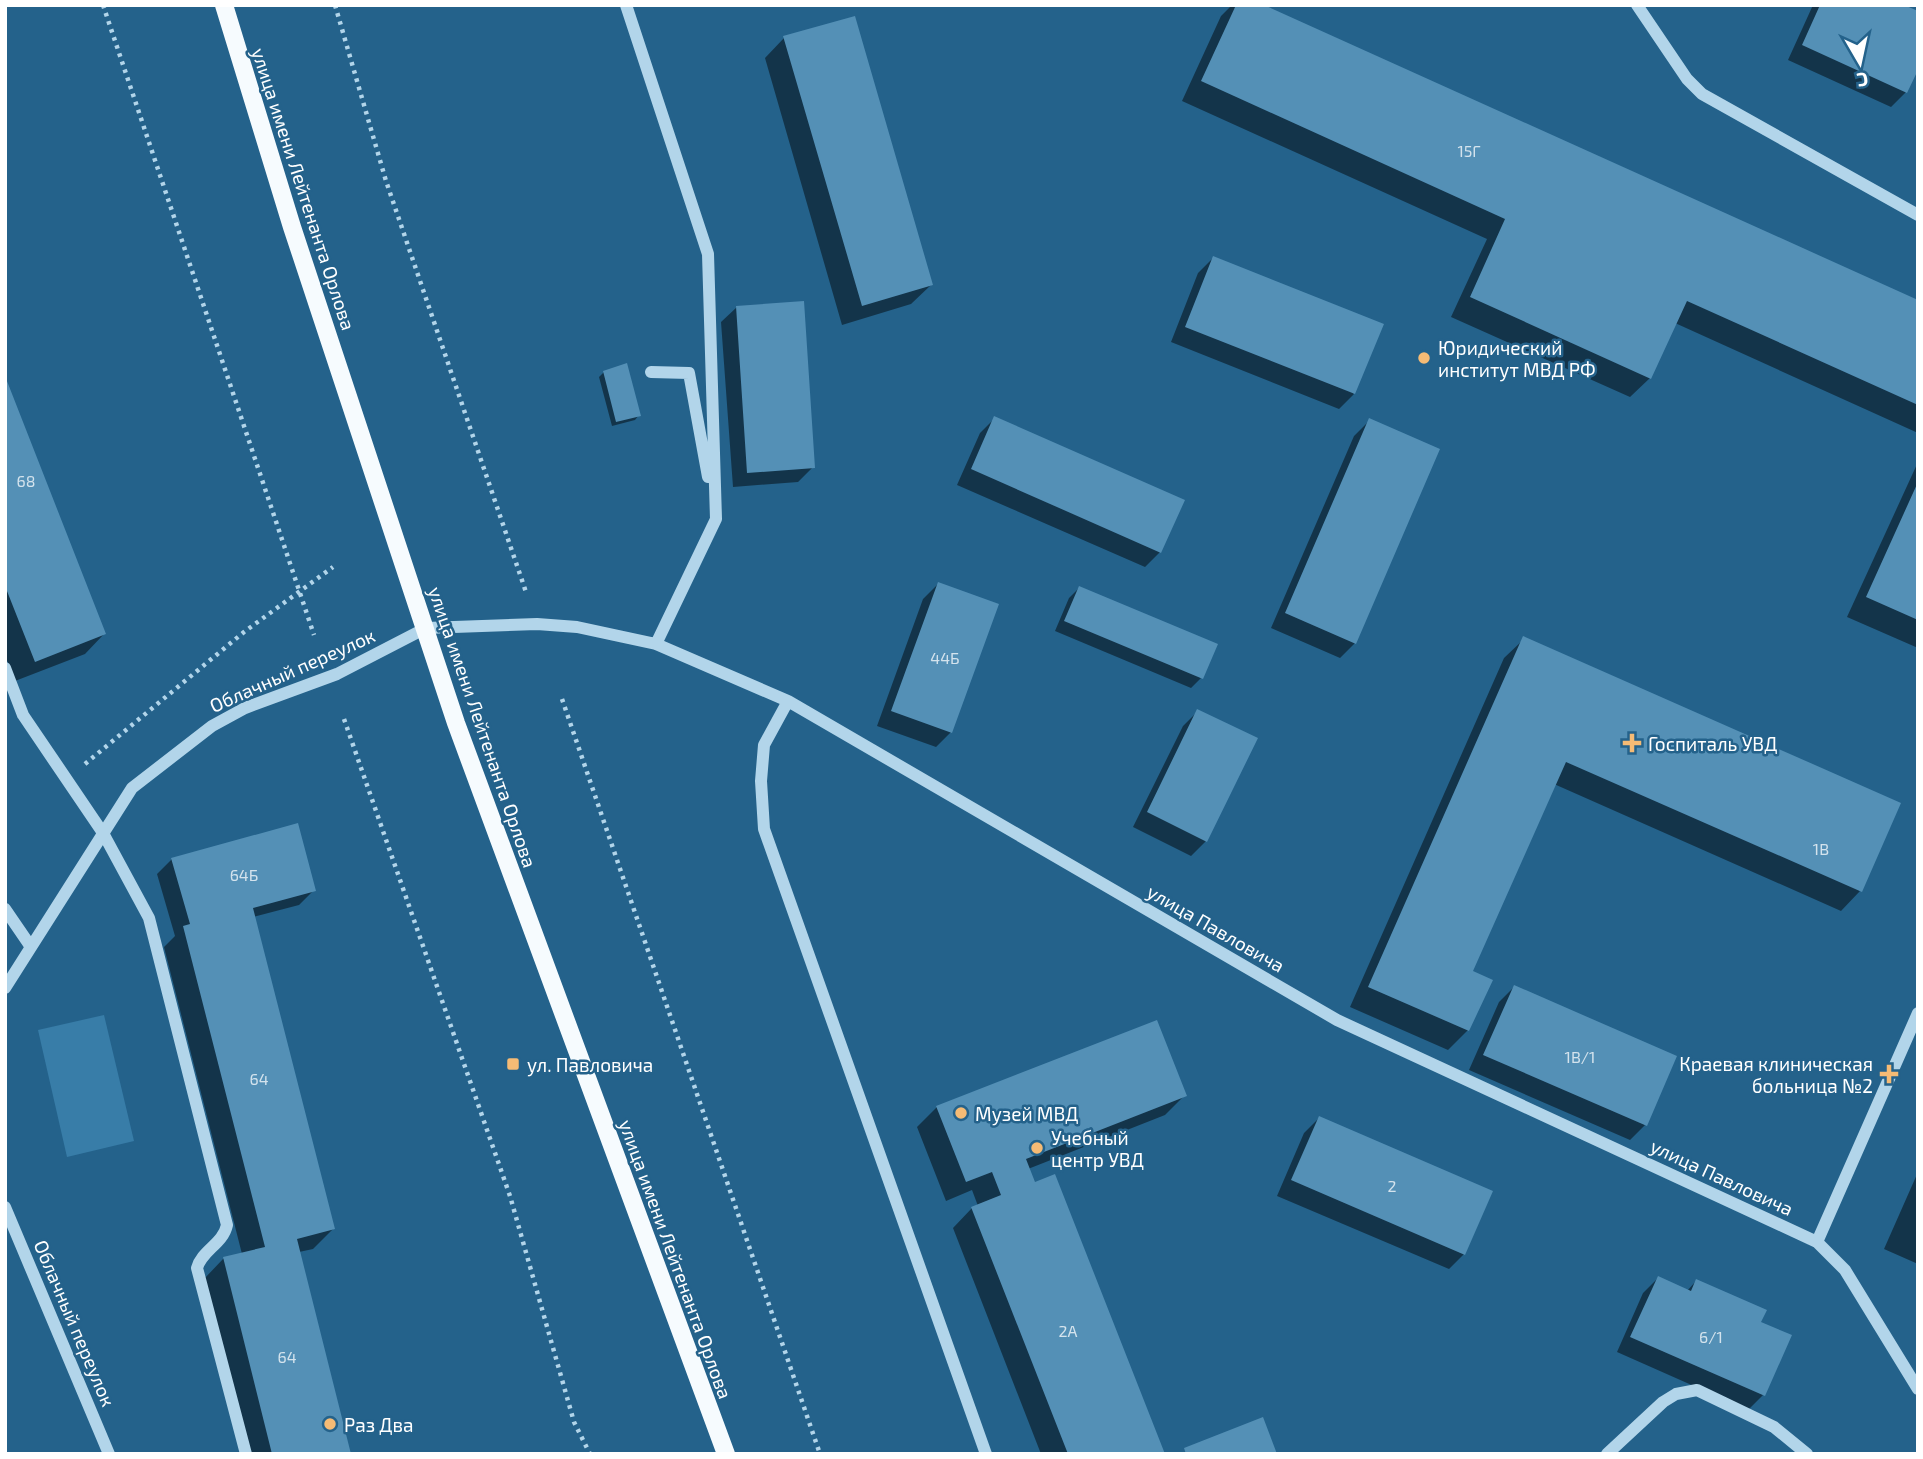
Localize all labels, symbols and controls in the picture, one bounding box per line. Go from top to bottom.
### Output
north arrow [1825,28,1895,98]
street label: улица имени Лейтенанта Орлова [246,45,361,333]
text: С [1855,68,1870,93]
house number: 15Г [1457,141,1481,160]
place label: Юридический институт МВД РФ [1438,336,1596,382]
marker: Юридический институт МВД РФ [1416,350,1432,366]
house number: 68 [17,471,35,490]
street label: улица имени Лейтенанта Орлова [423,584,542,871]
street label: Облачный переулок [206,623,379,718]
house number: 44Б [930,648,960,667]
place label: Госпиталь УВД [1648,732,1777,755]
marker: Госпиталь УВД [1622,733,1642,753]
house number: 1В [1813,839,1829,858]
house number: 64Б [230,865,258,884]
street label: улица Павловича [1143,879,1289,978]
house number: 1В/1 [1565,1047,1595,1066]
place label: Краевая клиническая больница №2 [1679,1052,1873,1097]
place label: ул. Павловича [527,1053,653,1077]
marker: ул. Павловича [505,1056,521,1072]
marker: Краевая клиническая больница №2 [1879,1064,1899,1084]
house number: 64 [250,1069,269,1088]
place label: Музей МВД [975,1102,1078,1126]
marker: Музей МВД [953,1105,969,1121]
street label: улица имени Лейтенанта Орлова [614,1116,737,1402]
place label: Учебный центр УВД [1051,1126,1144,1171]
street label: улица Павловича [1647,1134,1797,1221]
marker: Учебный центр УВД [1029,1140,1045,1156]
house number: 2 [1388,1176,1397,1195]
street label: Облачный переулок [29,1236,120,1410]
house number: 2А [1059,1321,1078,1340]
house number: 6/1 [1699,1327,1723,1346]
house number: 64 [278,1347,297,1366]
place label: Раз Два [344,1413,414,1436]
marker: Раз Два [322,1416,338,1432]

